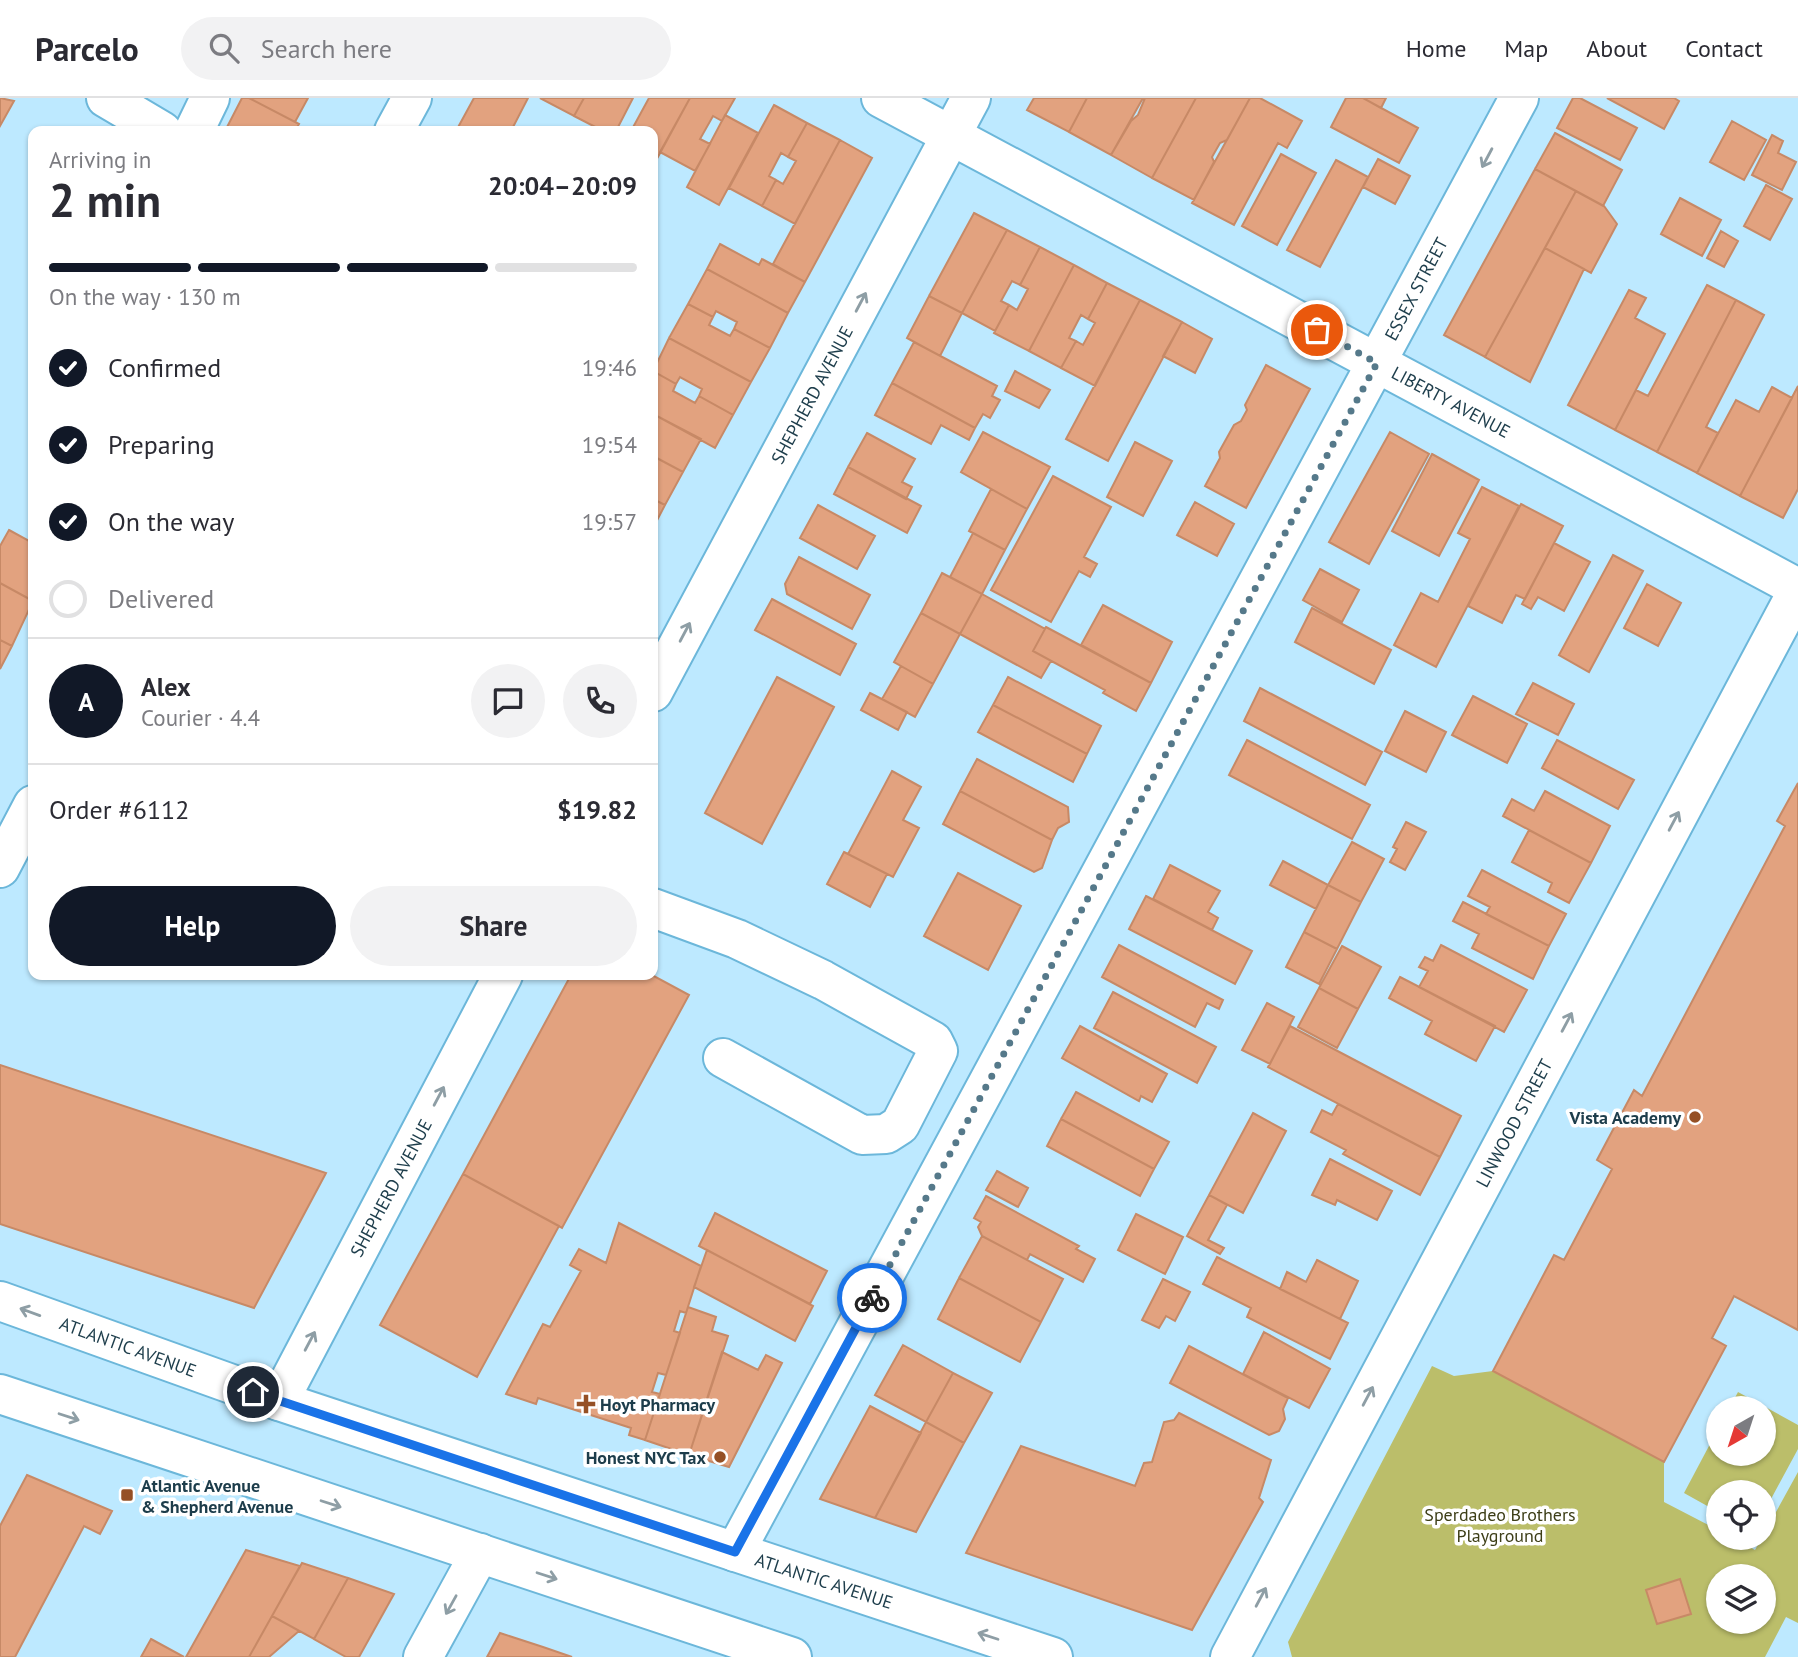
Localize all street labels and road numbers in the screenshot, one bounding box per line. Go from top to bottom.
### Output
street label: ESSEX STREET [1379,234,1453,344]
street label: SHEPHERD AVENUE [766,322,858,468]
street label: LIBERTY AVENUE [1388,361,1514,443]
street label: LINWOOD STREET [1471,1055,1557,1191]
street label: SHEPHERD AVENUE [345,1115,437,1261]
street label: ATLANTIC AVENUE [57,1312,199,1382]
street label: ATLANTIC AVENUE [752,1548,896,1614]

